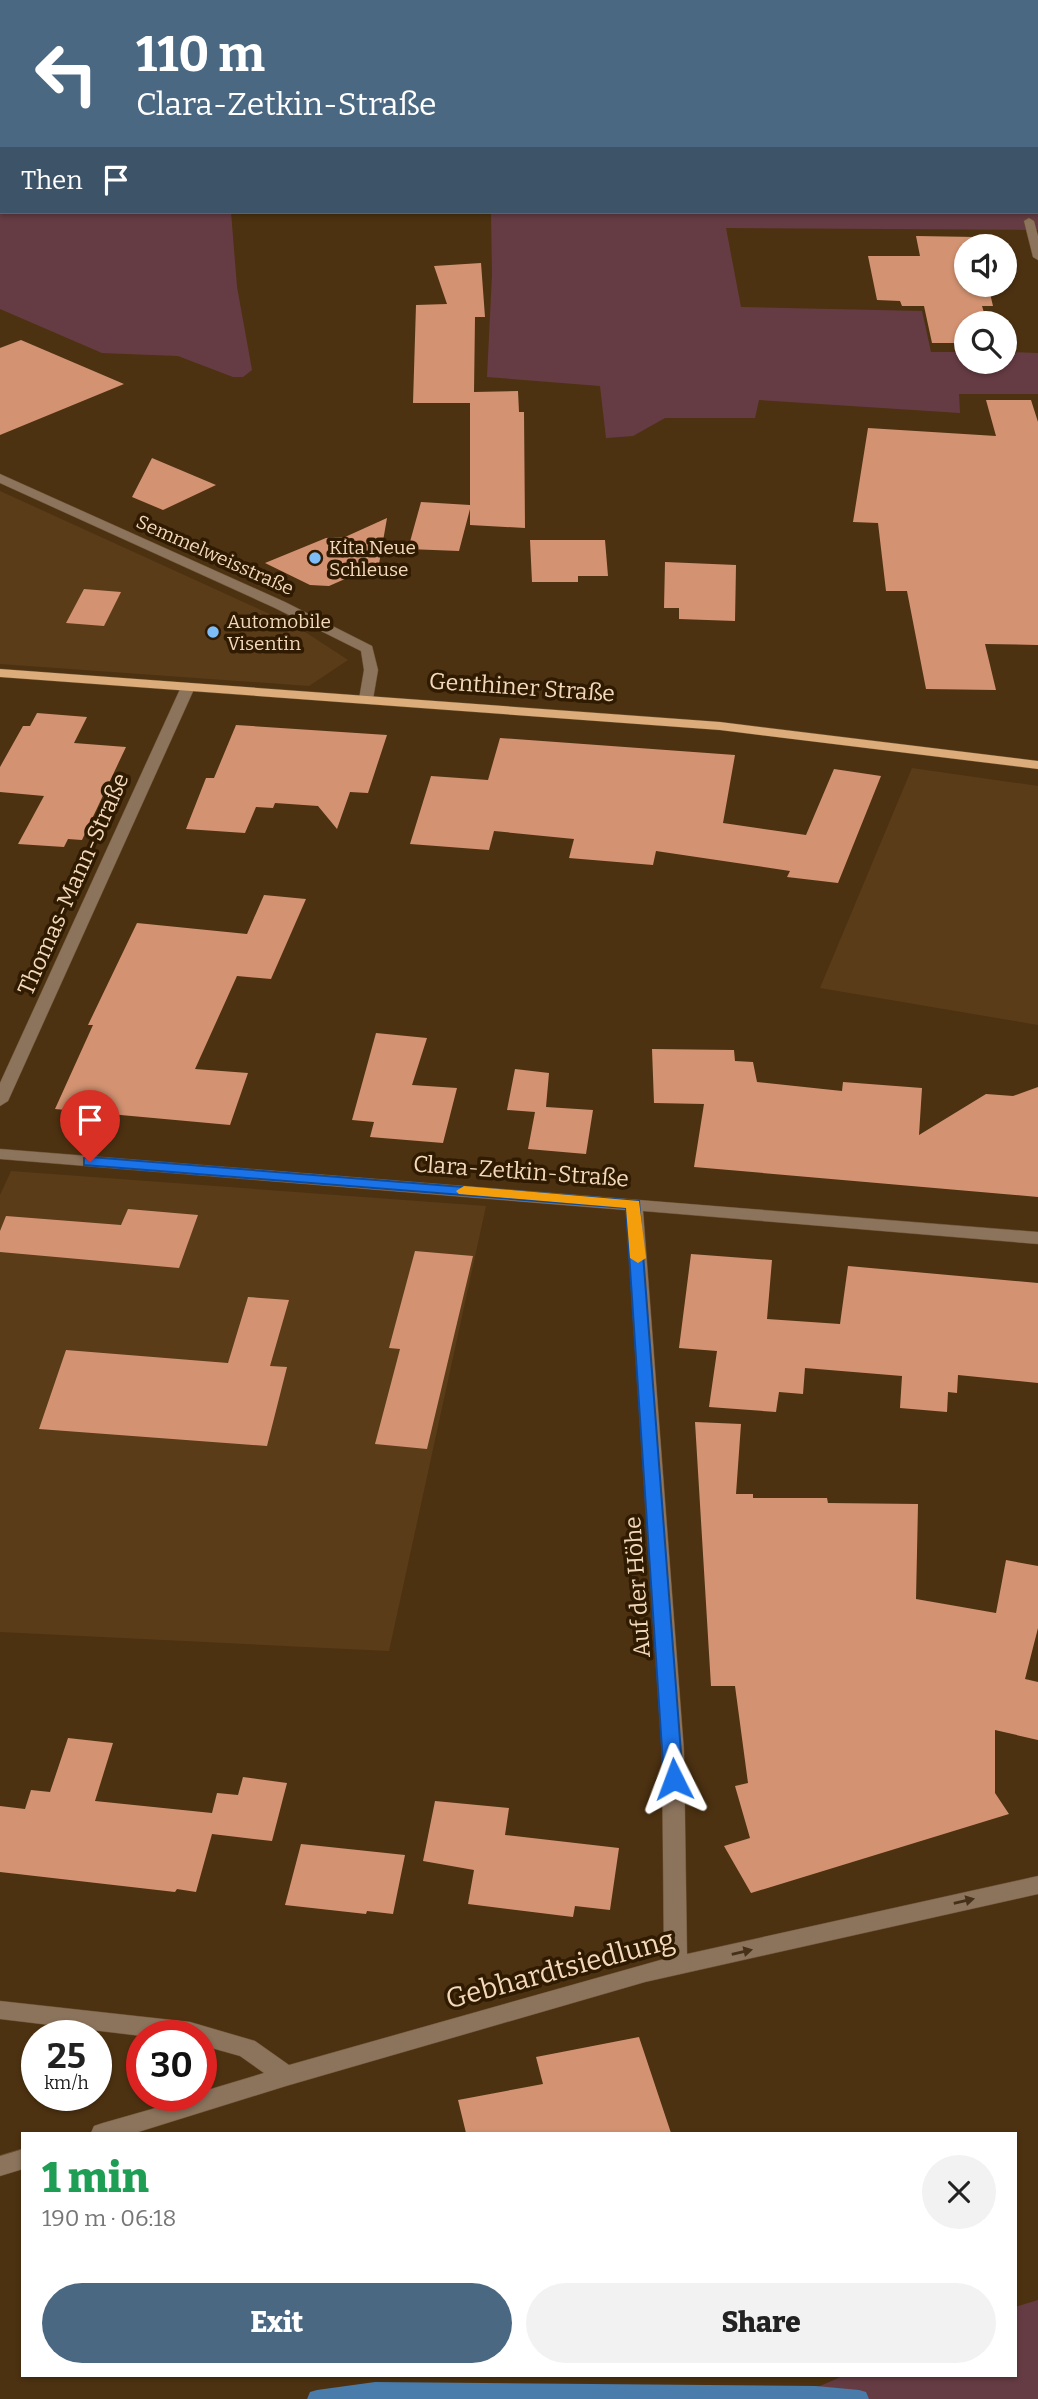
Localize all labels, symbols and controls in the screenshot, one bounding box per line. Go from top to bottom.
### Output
text: 110 m [136,25,265,84]
icon: left [21,28,112,119]
text: Clara-Zetkin-Straße [136,85,437,123]
icon: arrive [97,161,135,199]
text: Then [21,165,83,196]
map controls [954,234,1017,374]
button: sound [954,234,1017,297]
button: search [954,311,1017,374]
street label: Semmelweisstraße [133,510,297,600]
place label: Kita Neue Schleuse [329,536,416,581]
marker: Kita Neue Schleuse [307,550,323,566]
place label: Automobile Visentin [227,610,331,655]
marker: Automobile Visentin [205,624,221,640]
street label: Genthiner Straße [428,667,616,707]
street label: Thomas-Mann-Straße [11,769,135,999]
pin [60,1090,120,1162]
icon: arrive [71,1101,109,1139]
street label: Clara-Zetkin-Straße [412,1149,630,1193]
street label: Auf der Höhe [618,1515,656,1659]
position arrow [637,1742,711,1816]
one-way arrow [953,1896,975,1907]
street label: Gebhardtsiedlung [442,1923,678,2015]
one-way arrow [732,1946,754,1957]
speed limit sign: 30 [126,2020,217,2111]
text: 25 [47,2035,86,2077]
text: km/h [44,2072,89,2094]
text: 1 min [42,2153,149,2203]
button: close [922,2155,996,2229]
text: 190 m · 06:18 [42,2204,176,2232]
button: Exit [42,2283,512,2363]
button: Share [526,2283,996,2363]

